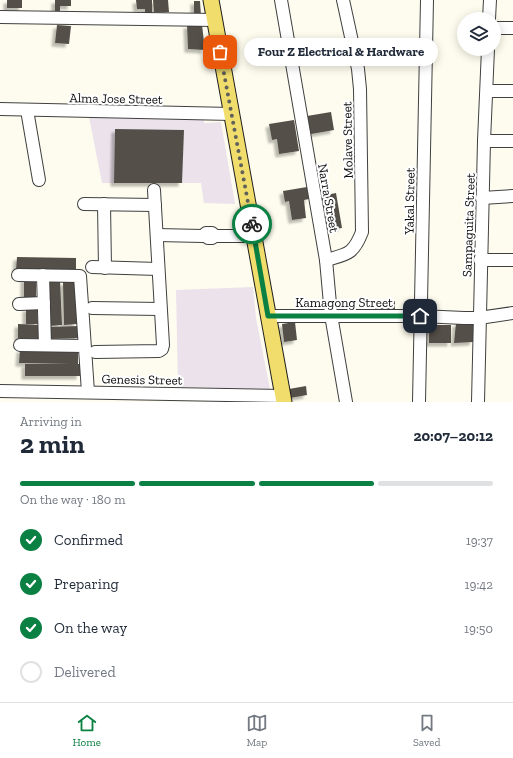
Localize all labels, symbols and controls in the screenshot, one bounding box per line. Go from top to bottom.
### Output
map controls [457,12,501,56]
button: layers [457,12,501,56]
pin [203,35,237,69]
callout: Four Z Electrical & Hardware [244,38,438,66]
icon: bag [209,41,231,63]
text: Four Z Electrical & Hardware [258,44,424,59]
street label: Alma Jose Street [69,90,163,107]
street label: Molave Street [339,101,356,179]
street label: Narra Street [315,162,342,234]
street label: Yakal Street [401,167,418,236]
street label: Sampaguita Street [459,173,478,277]
courier [232,204,272,244]
icon: bike [241,213,263,235]
street label: Kamagong Street [295,295,393,310]
pin [403,299,437,333]
icon: home [409,305,431,327]
street label: Genesis Street [101,371,183,388]
text: Arriving in [20,414,82,429]
text: 20:07–20:12 [413,427,493,445]
text: 2 min [20,428,85,460]
text: On the way · 180 m [20,492,125,507]
icon: check [20,529,42,551]
text: Confirmed [54,531,123,549]
text: 19:37 [466,533,493,548]
icon: check [20,573,42,595]
text: Preparing [54,575,119,593]
text: 19:42 [464,577,493,592]
icon: check [20,617,42,639]
text: On the way [54,619,127,637]
text: 19:50 [464,621,493,636]
text: Delivered [54,663,116,681]
tab: Home [73,712,101,749]
tab: Map [246,712,268,749]
tab: Saved [413,712,440,749]

